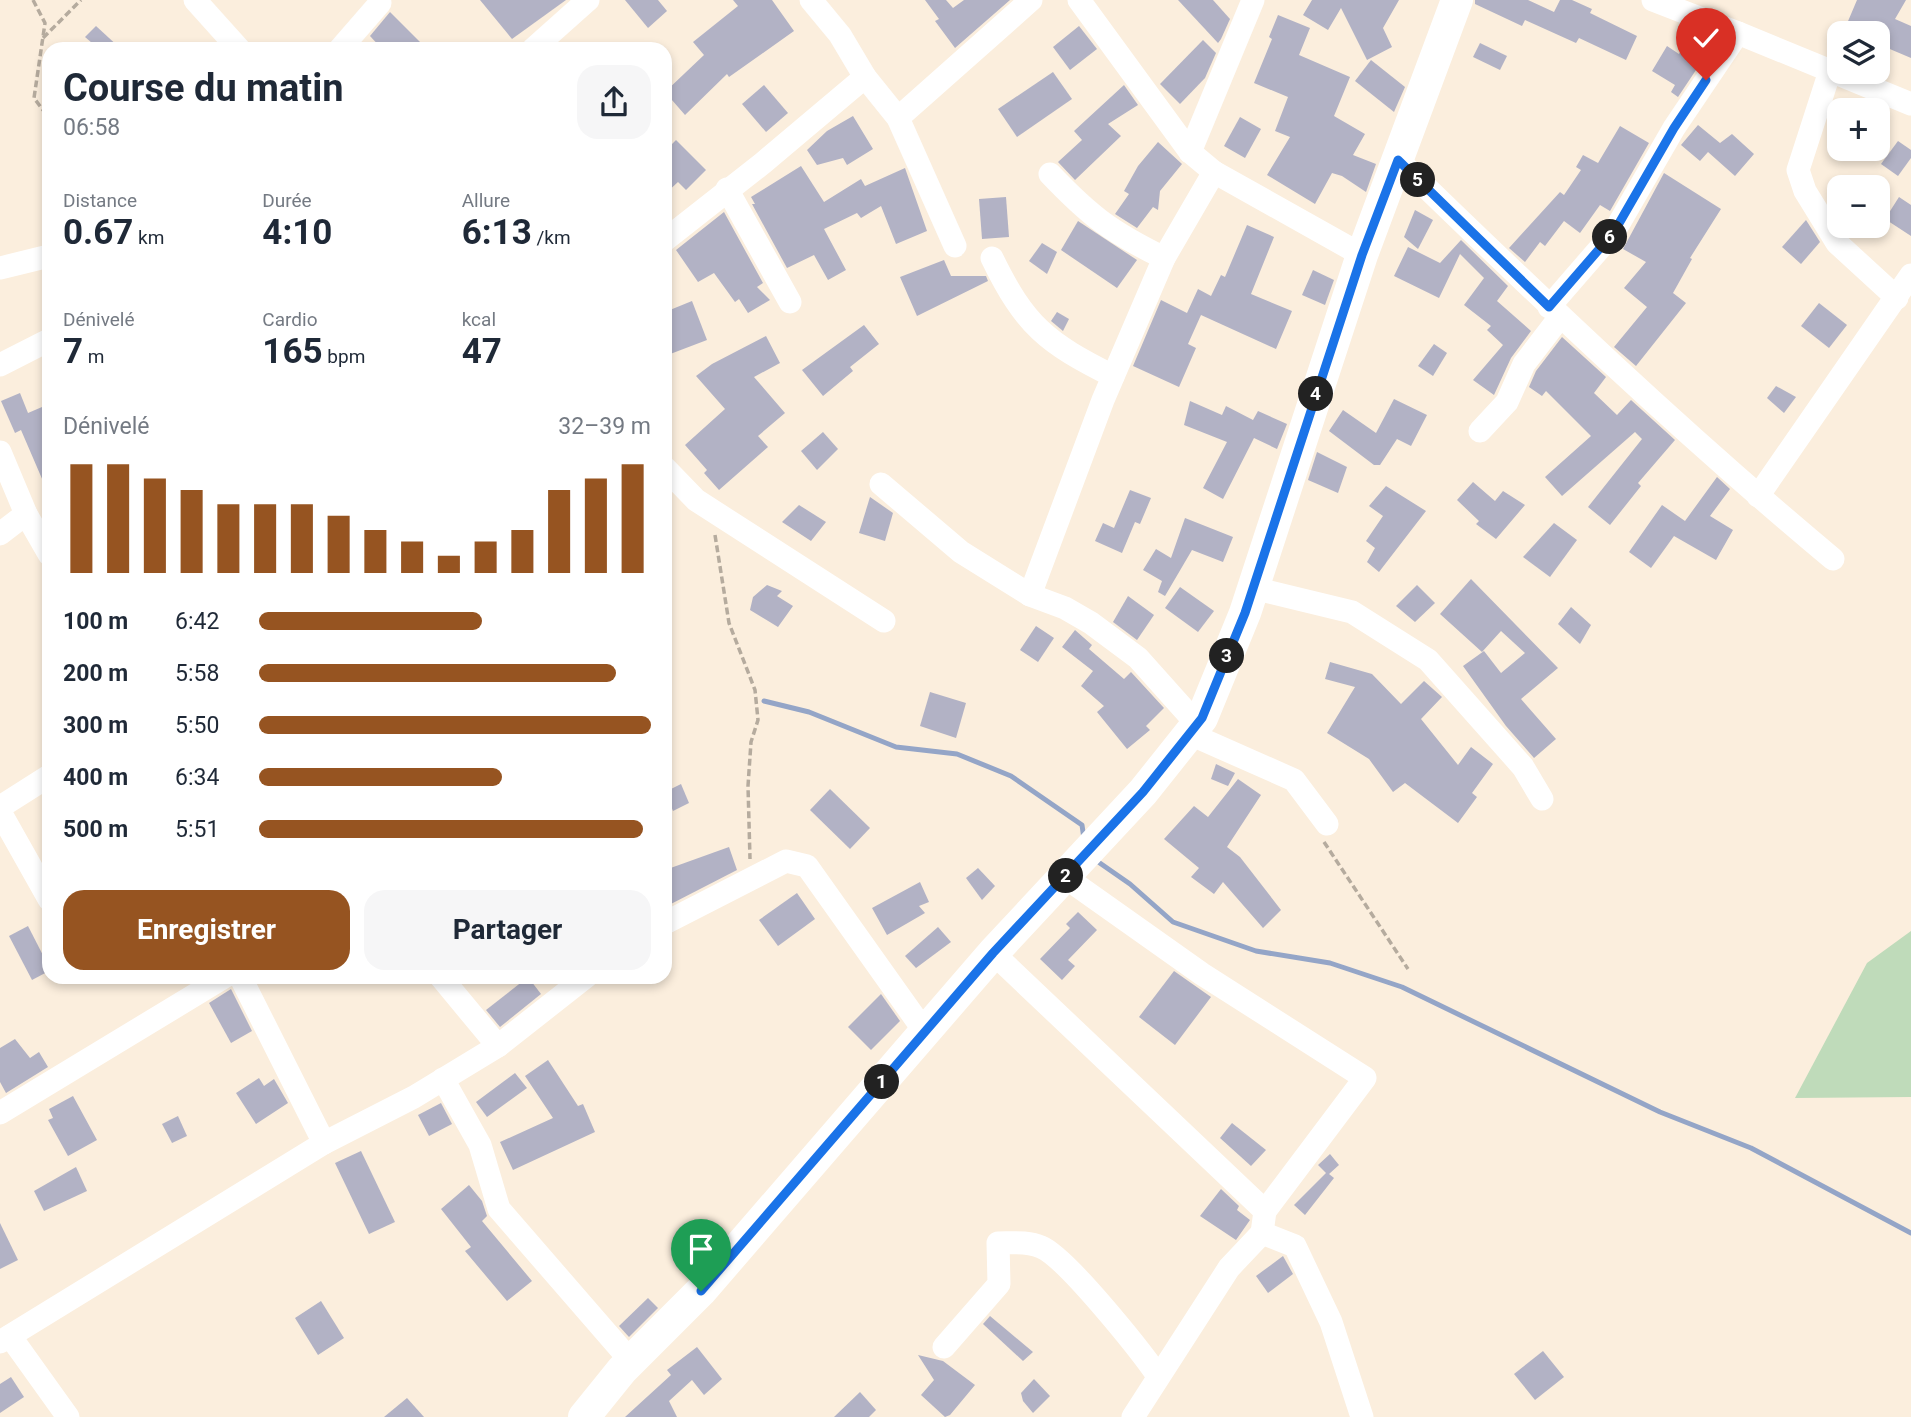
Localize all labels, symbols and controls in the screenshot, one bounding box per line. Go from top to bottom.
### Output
pin [1676,8,1736,80]
icon: check [1687,19,1725,57]
map controls [1827,21,1890,238]
button: layers [1827,21,1890,84]
button: share [577,65,651,139]
text: Course du matin [63,66,344,110]
button: + [1827,98,1890,161]
text: 06:58 [63,114,120,141]
pin: 5 [1400,162,1436,198]
text: 5 [1412,168,1423,191]
button: − [1827,175,1890,238]
text: Distance [63,189,137,212]
text: Durée [262,189,312,212]
text: Allure [462,189,510,212]
text: 0.67 [63,212,133,253]
text: 4:10 [262,212,332,253]
text: 6:13 [462,212,532,253]
pin: 6 [1592,219,1628,254]
text: 6 [1604,225,1615,248]
text: km [133,226,164,249]
text: /km [532,226,571,249]
text: Dénivelé [63,308,135,331]
text: Cardio [262,308,317,331]
text: kcal [462,308,496,331]
text: 7 [63,331,83,372]
text: 165 [262,331,323,372]
text: 47 [462,331,502,372]
text: m [83,345,104,368]
text: bpm [323,345,365,368]
pin: 4 [1298,376,1334,412]
text: 4 [1310,382,1321,405]
text: Dénivelé [63,413,150,440]
text: 32–39 m [558,413,651,440]
text: 100 m [63,608,128,635]
text: 6:42 [175,608,219,635]
pin: 3 [1210,638,1244,674]
text: 3 [1221,644,1232,667]
text: 200 m [63,660,128,687]
text: 5:58 [175,660,219,687]
text: 300 m [63,712,128,739]
text: 5:50 [175,712,219,739]
text: 400 m [63,764,128,791]
text: 6:34 [175,764,219,791]
text: 500 m [63,816,128,843]
text: 5:51 [175,816,219,843]
pin: 2 [1048,858,1084,894]
text: 2 [1060,864,1071,887]
button: Enregistrer [63,890,350,970]
button: Partager [364,890,651,970]
pin: 1 [864,1064,900,1100]
text: 1 [876,1070,887,1093]
pin [671,1219,731,1291]
icon: arrive [682,1230,720,1268]

